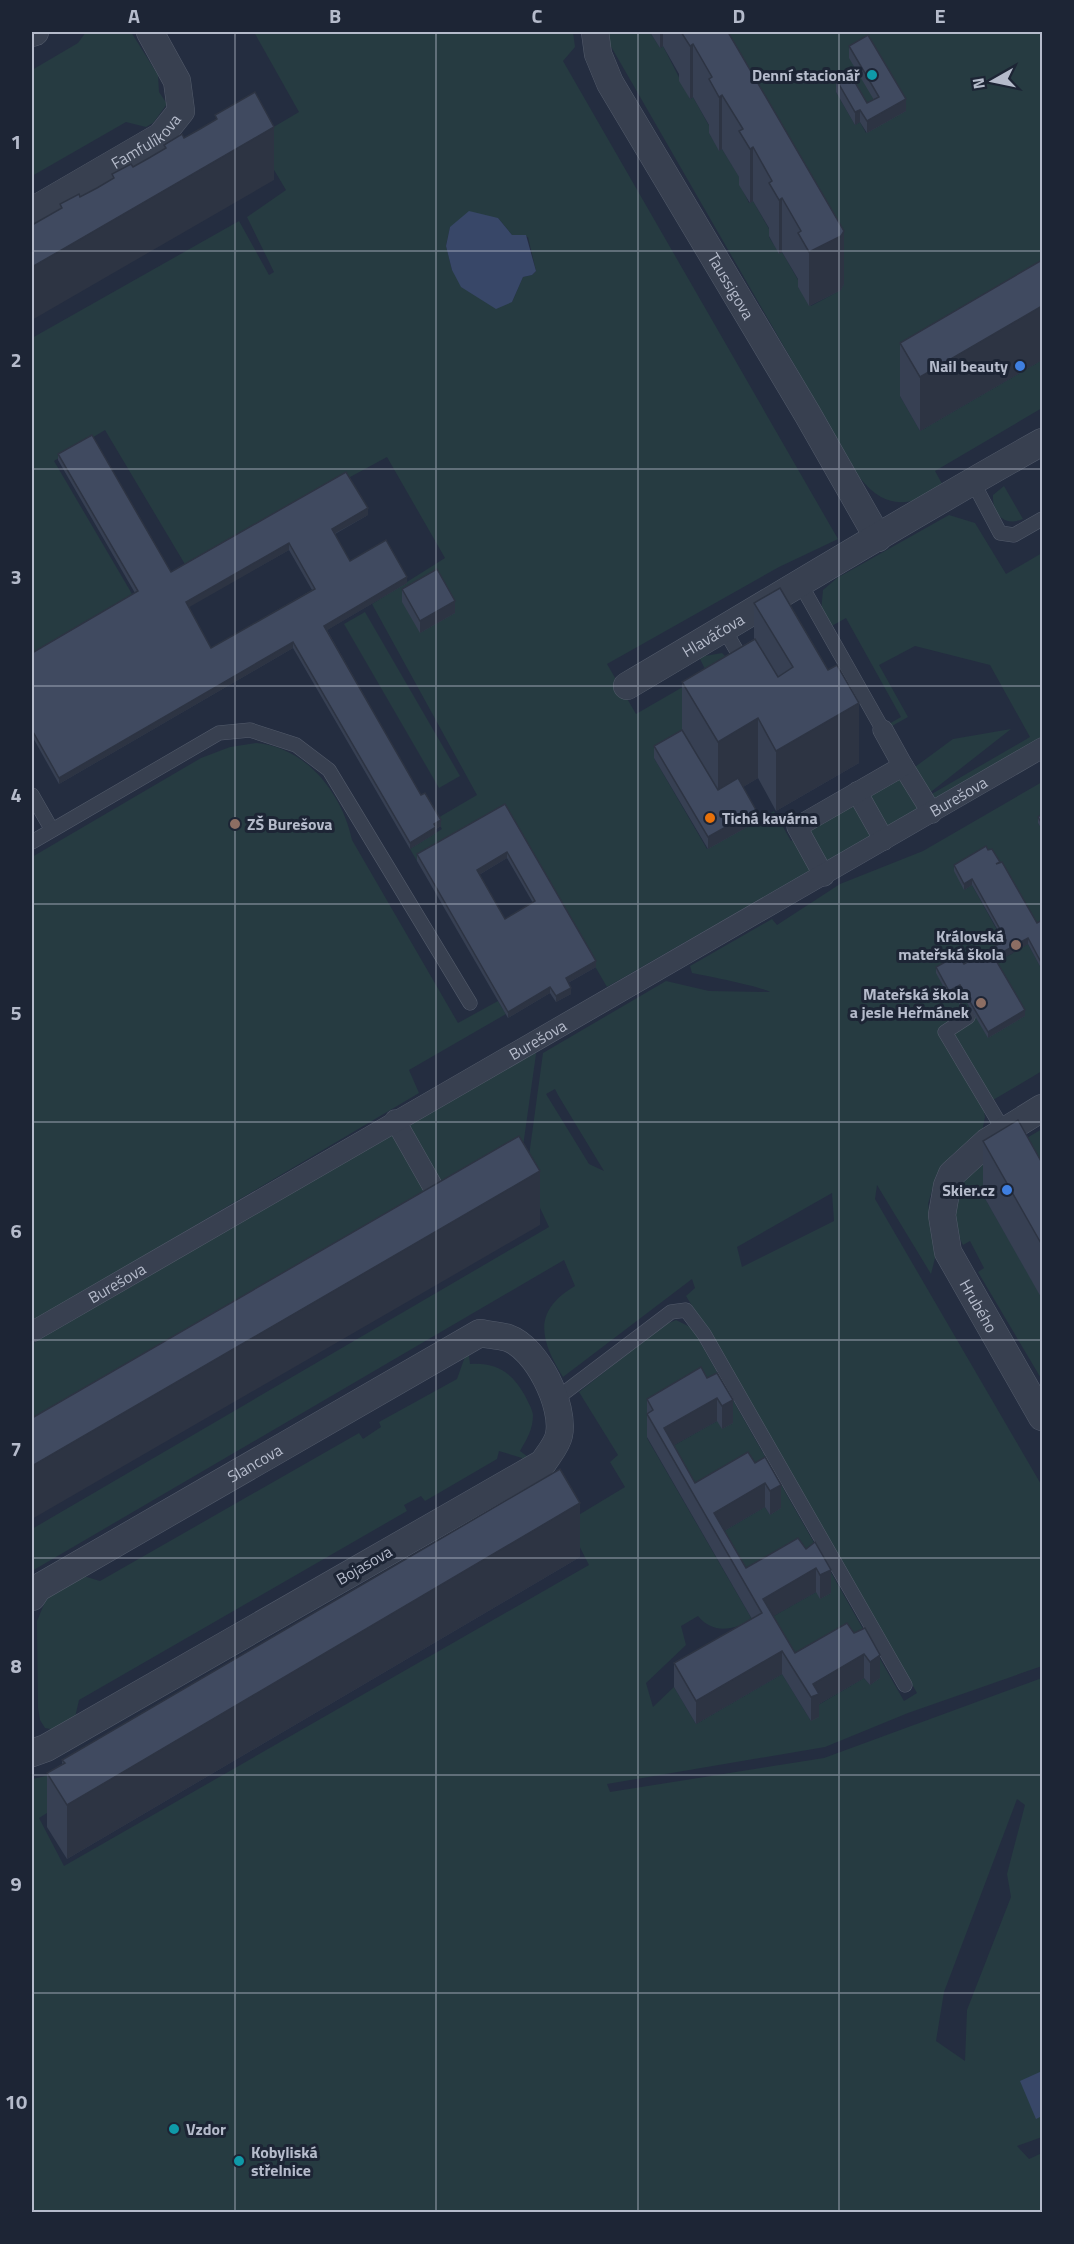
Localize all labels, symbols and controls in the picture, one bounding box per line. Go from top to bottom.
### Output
text: A [128,0,140,31]
text: B [329,0,341,31]
text: C [532,0,543,31]
text: D [733,0,745,31]
text: E [934,0,946,31]
north arrow [963,51,1023,111]
place label: Denní stacionář [752,63,860,87]
marker: Denní stacionář [865,68,879,82]
text: N [965,76,991,91]
street label: Famfulíkova [106,108,186,175]
text: 1 [10,126,22,157]
street label: Taussigova [702,248,760,324]
text: 2 [10,344,22,375]
place label: Nail beauty [929,354,1008,378]
marker: Nail beauty [1013,359,1027,373]
text: 3 [10,561,22,592]
street label: Hlaváčova [677,607,749,663]
street label: Burešova [925,770,992,823]
text: 4 [10,779,22,810]
place label: Tichá kavárna [722,806,818,830]
marker: Tichá kavárna [703,811,717,825]
place label: ZŠ Burešova [247,812,332,836]
marker: ZŠ Burešova [228,817,242,831]
place label: Královská mateřská škola [898,924,1004,966]
marker: Královská mateřská škola [1009,938,1023,952]
place label: Mateřská škola a jesle Heřmánek [850,982,970,1024]
marker: Mateřská škola a jesle Heřmánek [974,996,988,1010]
text: 5 [10,997,22,1028]
street label: Burešova [504,1013,571,1066]
place label: Skier.cz [942,1178,995,1202]
marker: Skier.cz [1000,1183,1014,1197]
text: 6 [10,1215,22,1246]
street label: Burešova [83,1257,150,1309]
street label: Hrubého [954,1275,1004,1337]
text: 7 [10,1433,22,1464]
street label: Slancova [223,1438,287,1488]
street label: Bojasova [332,1539,396,1591]
text: 8 [10,1650,22,1681]
text: 9 [10,1868,22,1899]
text: 10 [5,2086,27,2117]
place label: Vzdor [186,2117,226,2141]
marker: Vzdor [167,2122,181,2136]
place label: Kobyliská střelnice [251,2140,318,2182]
marker: Kobyliská střelnice [232,2154,246,2168]

